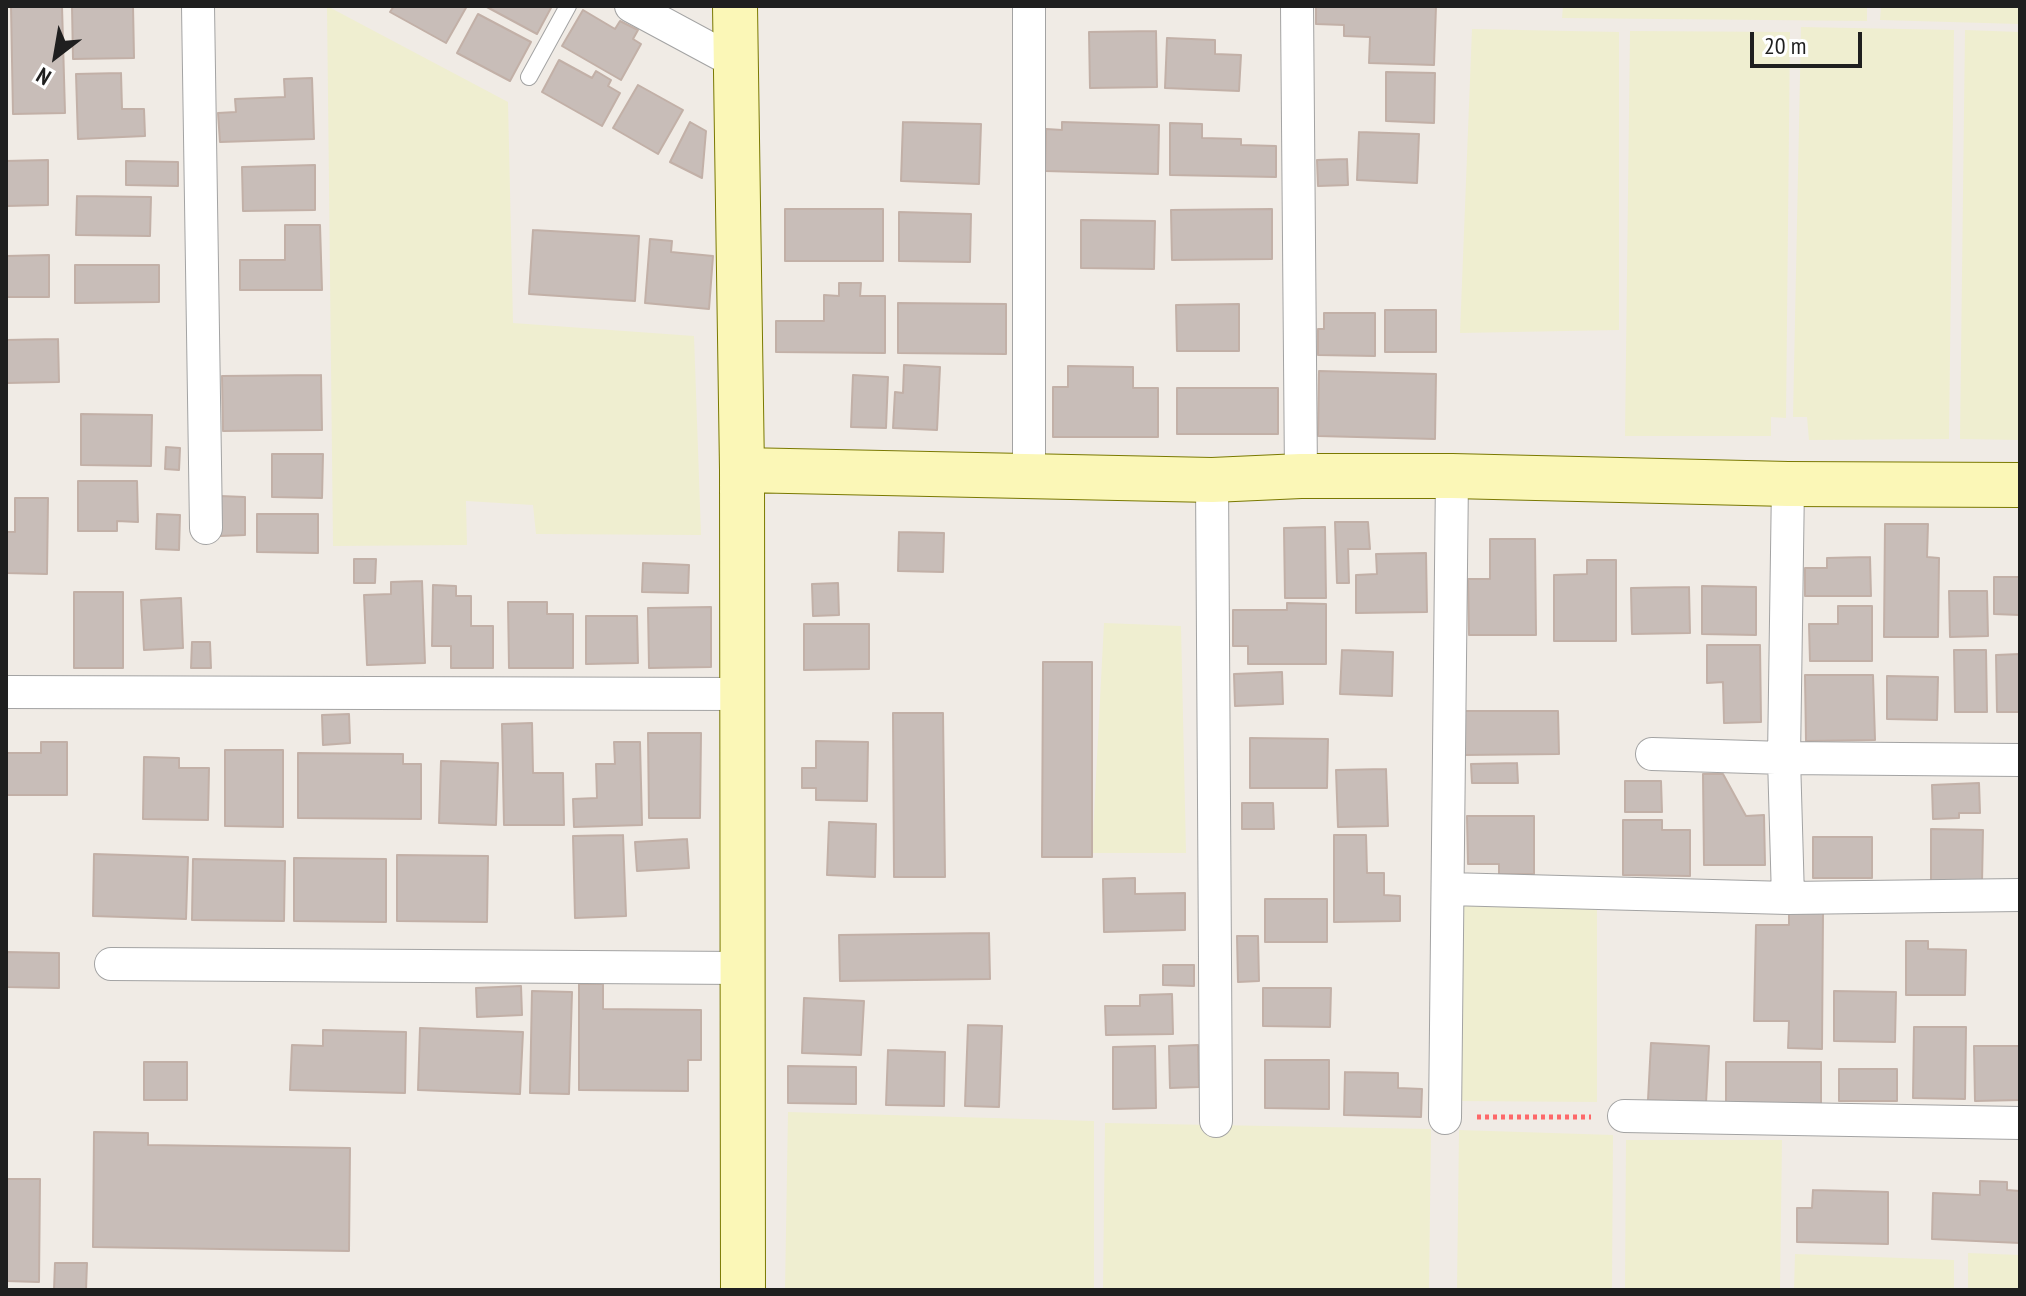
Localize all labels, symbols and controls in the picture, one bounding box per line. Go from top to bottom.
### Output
north arrow [16,16,96,96]
scale bar [1754,16,1866,66]
text: 20 m [1764,30,1806,61]
text: N [31,62,56,92]

